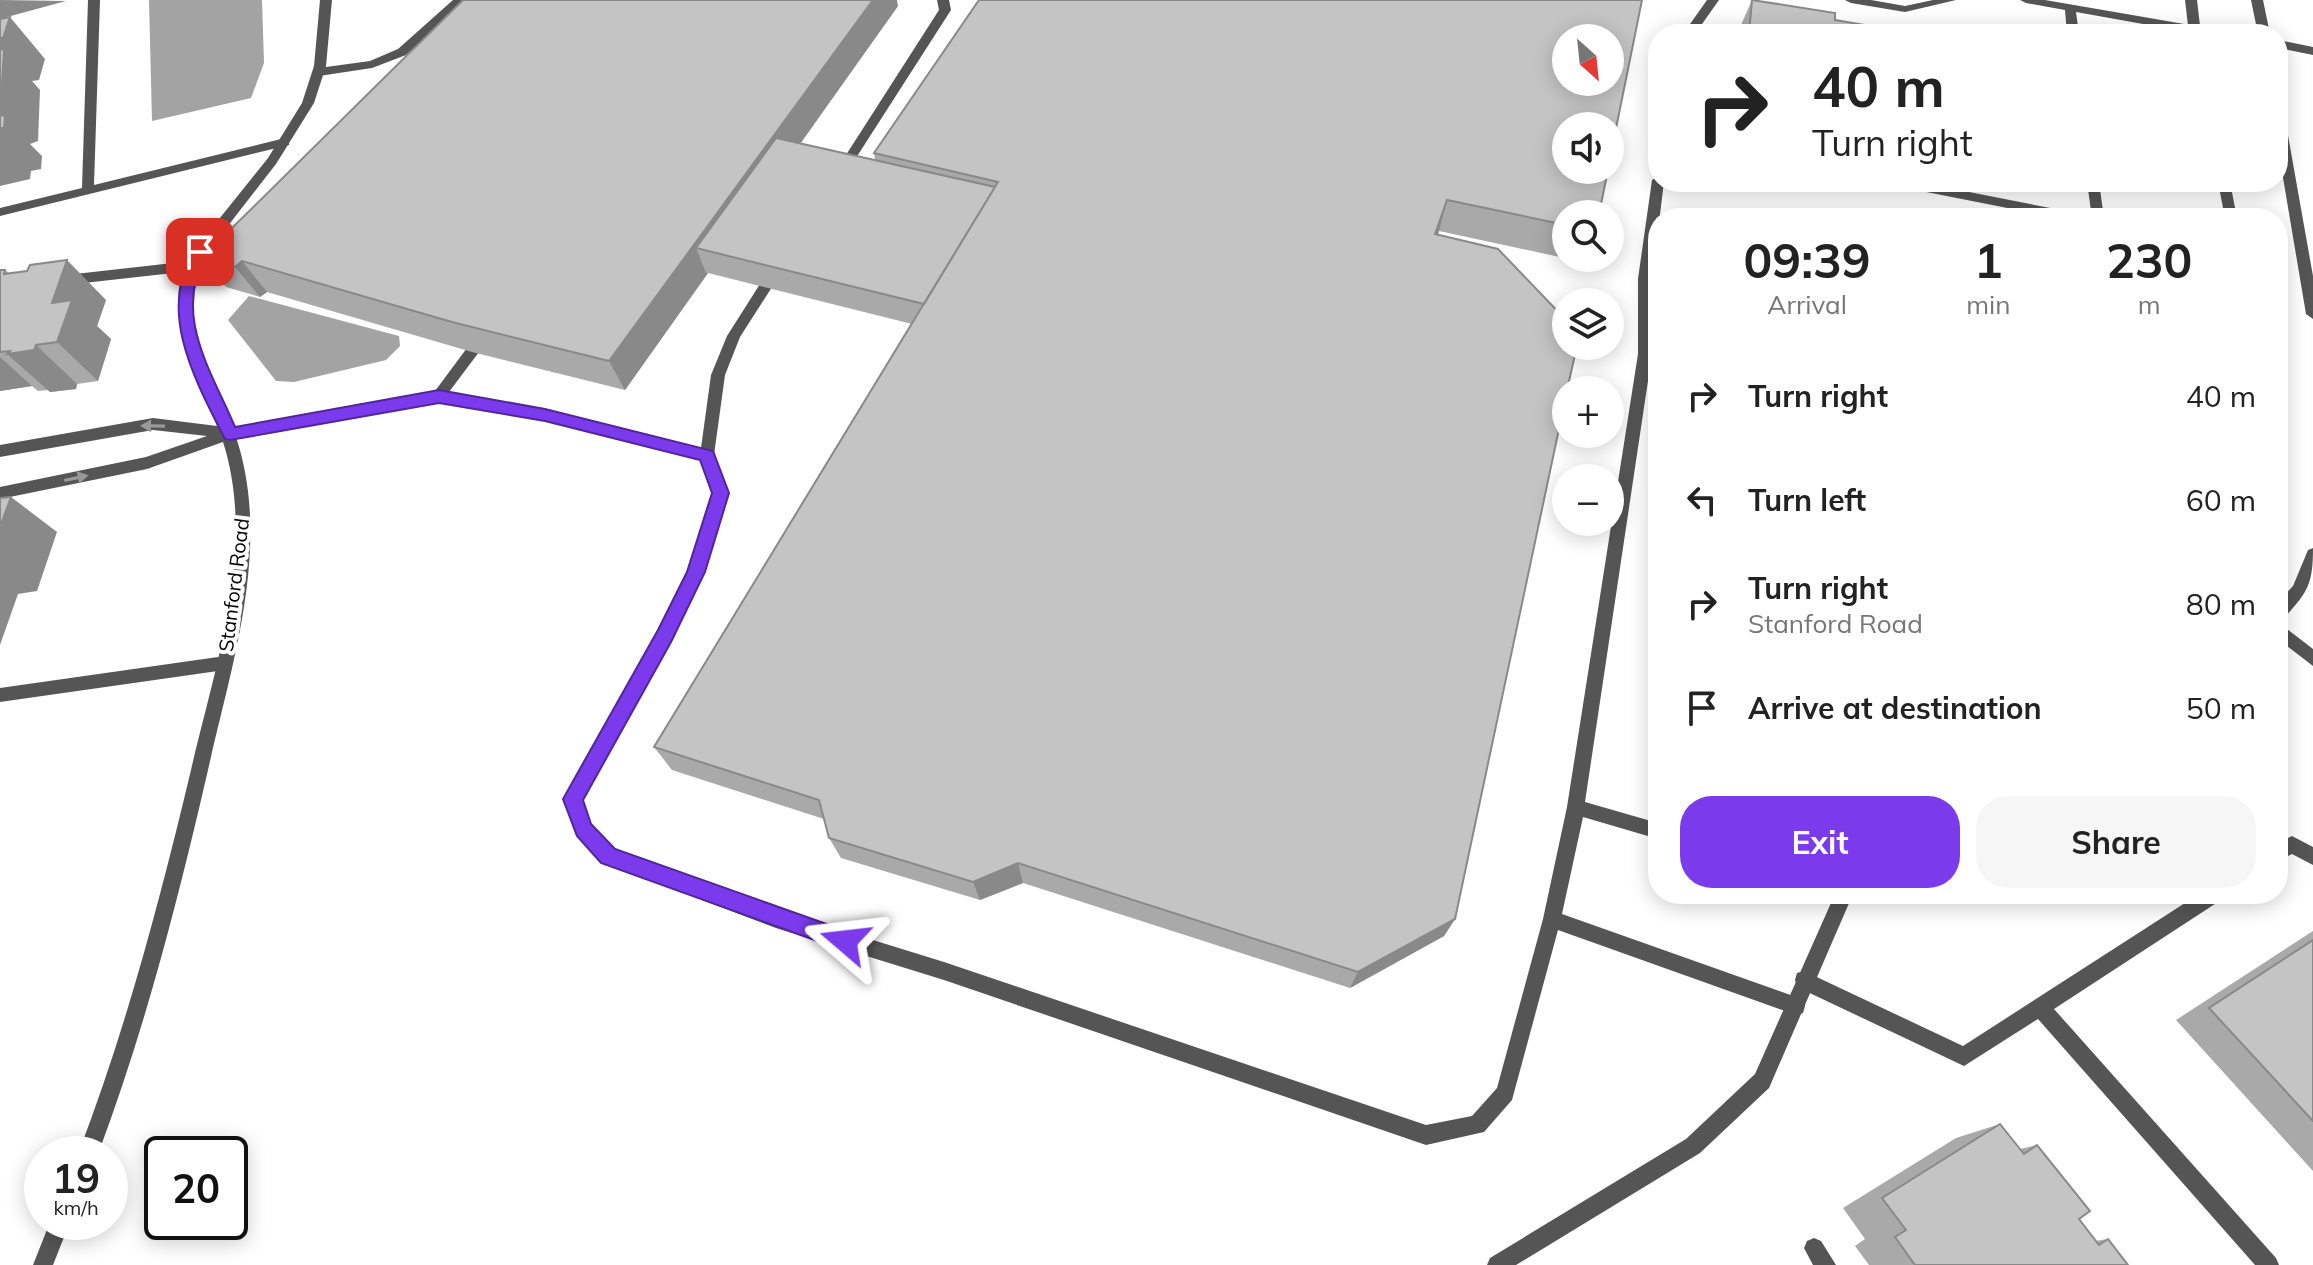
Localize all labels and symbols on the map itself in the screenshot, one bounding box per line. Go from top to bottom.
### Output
north arrow [1552,24,1624,96]
pin [166,218,234,286]
one-way arrow [140,420,165,432]
one-way arrow [64,471,89,484]
street label: Stanford Road [213,517,254,653]
position arrow [803,899,887,983]
speed limit sign: 20 [144,1136,248,1240]

